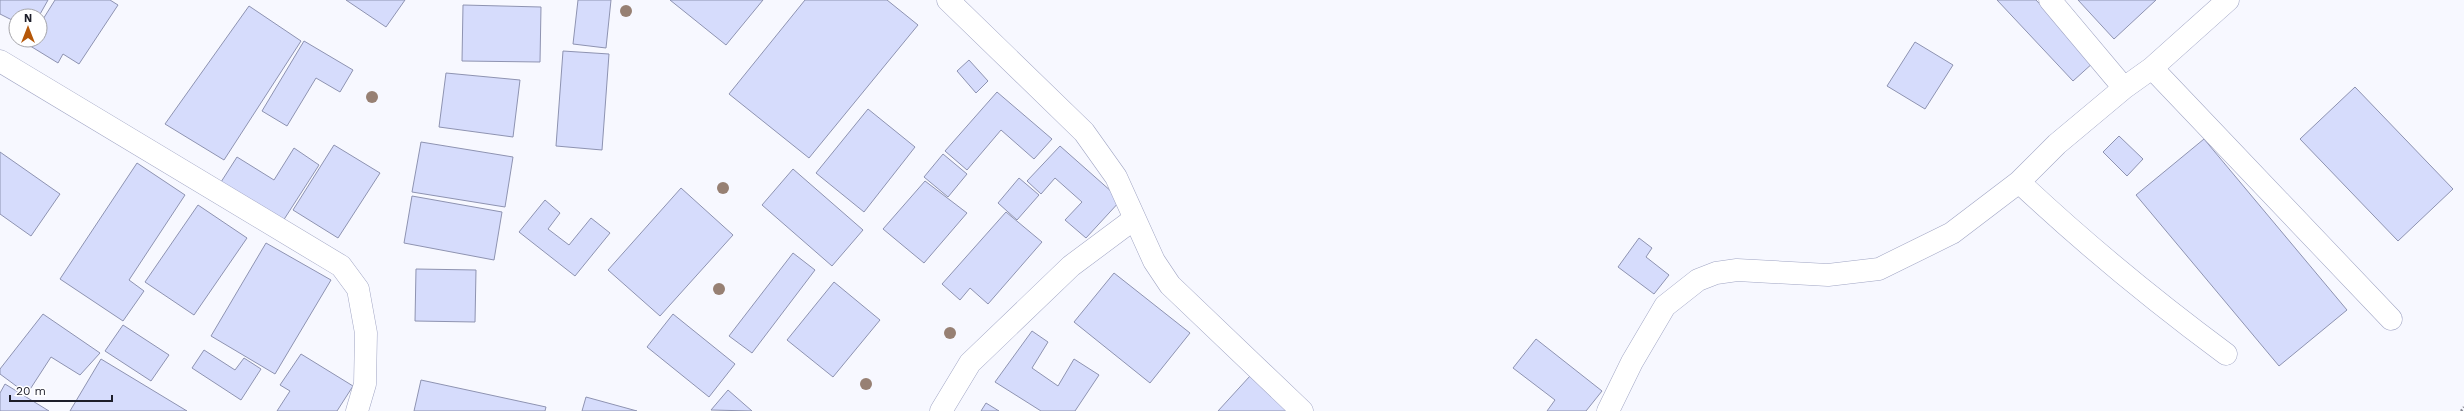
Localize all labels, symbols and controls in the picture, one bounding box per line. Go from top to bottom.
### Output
north arrow [8,8,48,48]
text: N [24,12,32,25]
scale bar [10,377,112,403]
text: 20 m [16,384,46,398]

